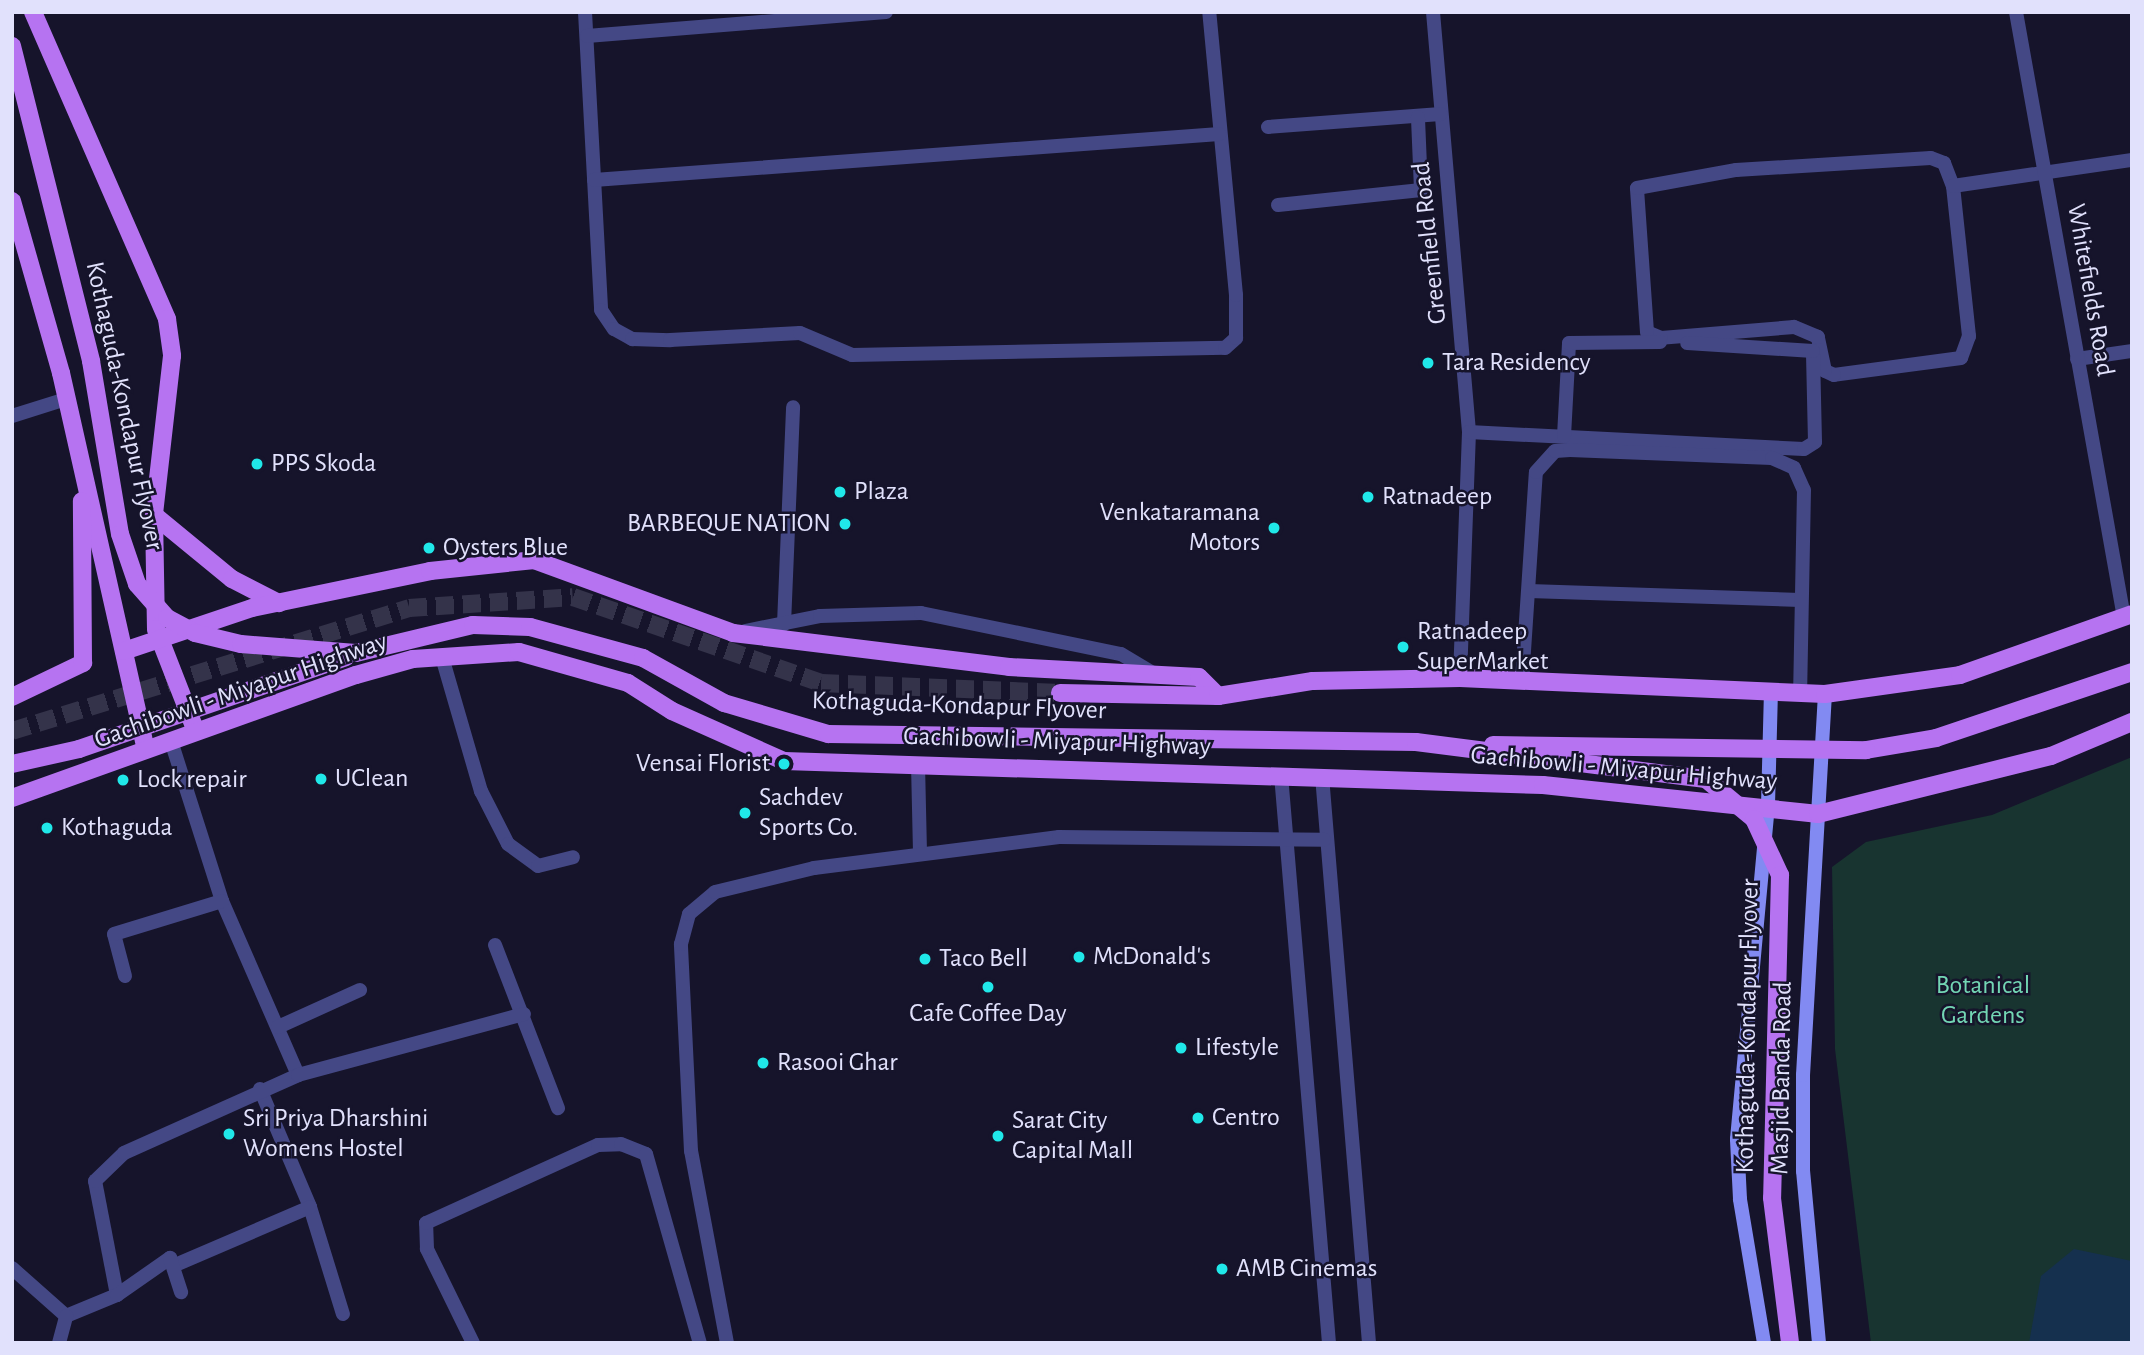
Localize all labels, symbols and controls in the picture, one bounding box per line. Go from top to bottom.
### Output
street label: Greenfield Road [1406,160,1454,326]
street label: Whitefields Road [2059,201,2121,379]
street label: Kothaguda-Kondapur Flyover [78,259,170,553]
place label: Tara Residency [1442,347,1591,379]
marker: Tara Residency [1420,355,1436,371]
place label: PPS Skoda [271,448,376,480]
marker: PPS Skoda [249,456,265,472]
place label: Plaza [854,476,909,508]
place label: Ratnadeep [1382,481,1492,513]
marker: Plaza [832,484,848,500]
marker: Ratnadeep [1360,489,1376,505]
place label: Venkataramana Motors [1100,497,1260,558]
place label: BARBEQUE NATION [627,508,831,540]
marker: BARBEQUE NATION [837,516,853,532]
marker: Venkataramana Motors [1266,520,1282,536]
place label: Oysters Blue [443,532,568,564]
marker: Oysters Blue [421,540,437,556]
place label: Ratnadeep SuperMarket [1417,616,1548,678]
street label: Gachibowli - Miyapur Highway [90,626,392,756]
marker: Ratnadeep SuperMarket [1395,639,1411,655]
street label: Kothaguda-Kondapur Flyover [811,685,1107,727]
street label: Gachibowli - Miyapur Highway [903,721,1211,763]
street label: Gachibowli - Miyapur Highway [1469,740,1779,798]
place label: Vensai Florist [636,748,770,780]
marker: Vensai Florist [776,756,792,772]
place label: UClean [335,763,408,795]
place label: Lock repair [137,764,247,796]
marker: UClean [313,771,329,787]
marker: Lock repair [115,772,131,788]
place label: Sachdev Sports Co. [759,782,858,844]
marker: Sachdev Sports Co. [737,805,753,821]
place label: Kothaguda [61,812,173,844]
marker: Kothaguda [39,820,55,836]
street label: Kothaguda-Kondapur Flyover [1730,878,1766,1174]
place label: McDonald's [1093,941,1211,973]
place label: Taco Bell [939,943,1028,975]
marker: McDonald's [1071,949,1087,965]
marker: Taco Bell [917,951,933,967]
park label: Botanical Gardens [1936,970,2030,1032]
marker: Cafe Coffee Day [980,979,996,995]
street label: Masjid Banda Road [1765,981,1799,1175]
place label: Cafe Coffee Day [909,998,1067,1030]
place label: Lifestyle [1195,1032,1279,1064]
marker: Lifestyle [1173,1040,1189,1056]
place label: Rasooi Ghar [777,1047,898,1079]
marker: Rasooi Ghar [755,1055,771,1071]
place label: Centro [1212,1102,1280,1134]
place label: Sri Priya Dharshini Womens Hostel [243,1103,428,1164]
place label: Sarat City Capital Mall [1012,1105,1133,1166]
marker: Centro [1190,1110,1206,1126]
marker: Sri Priya Dharshini Womens Hostel [221,1126,237,1142]
marker: Sarat City Capital Mall [990,1128,1006,1144]
place label: AMB Cinemas [1236,1253,1377,1285]
marker: AMB Cinemas [1214,1261,1230,1277]

